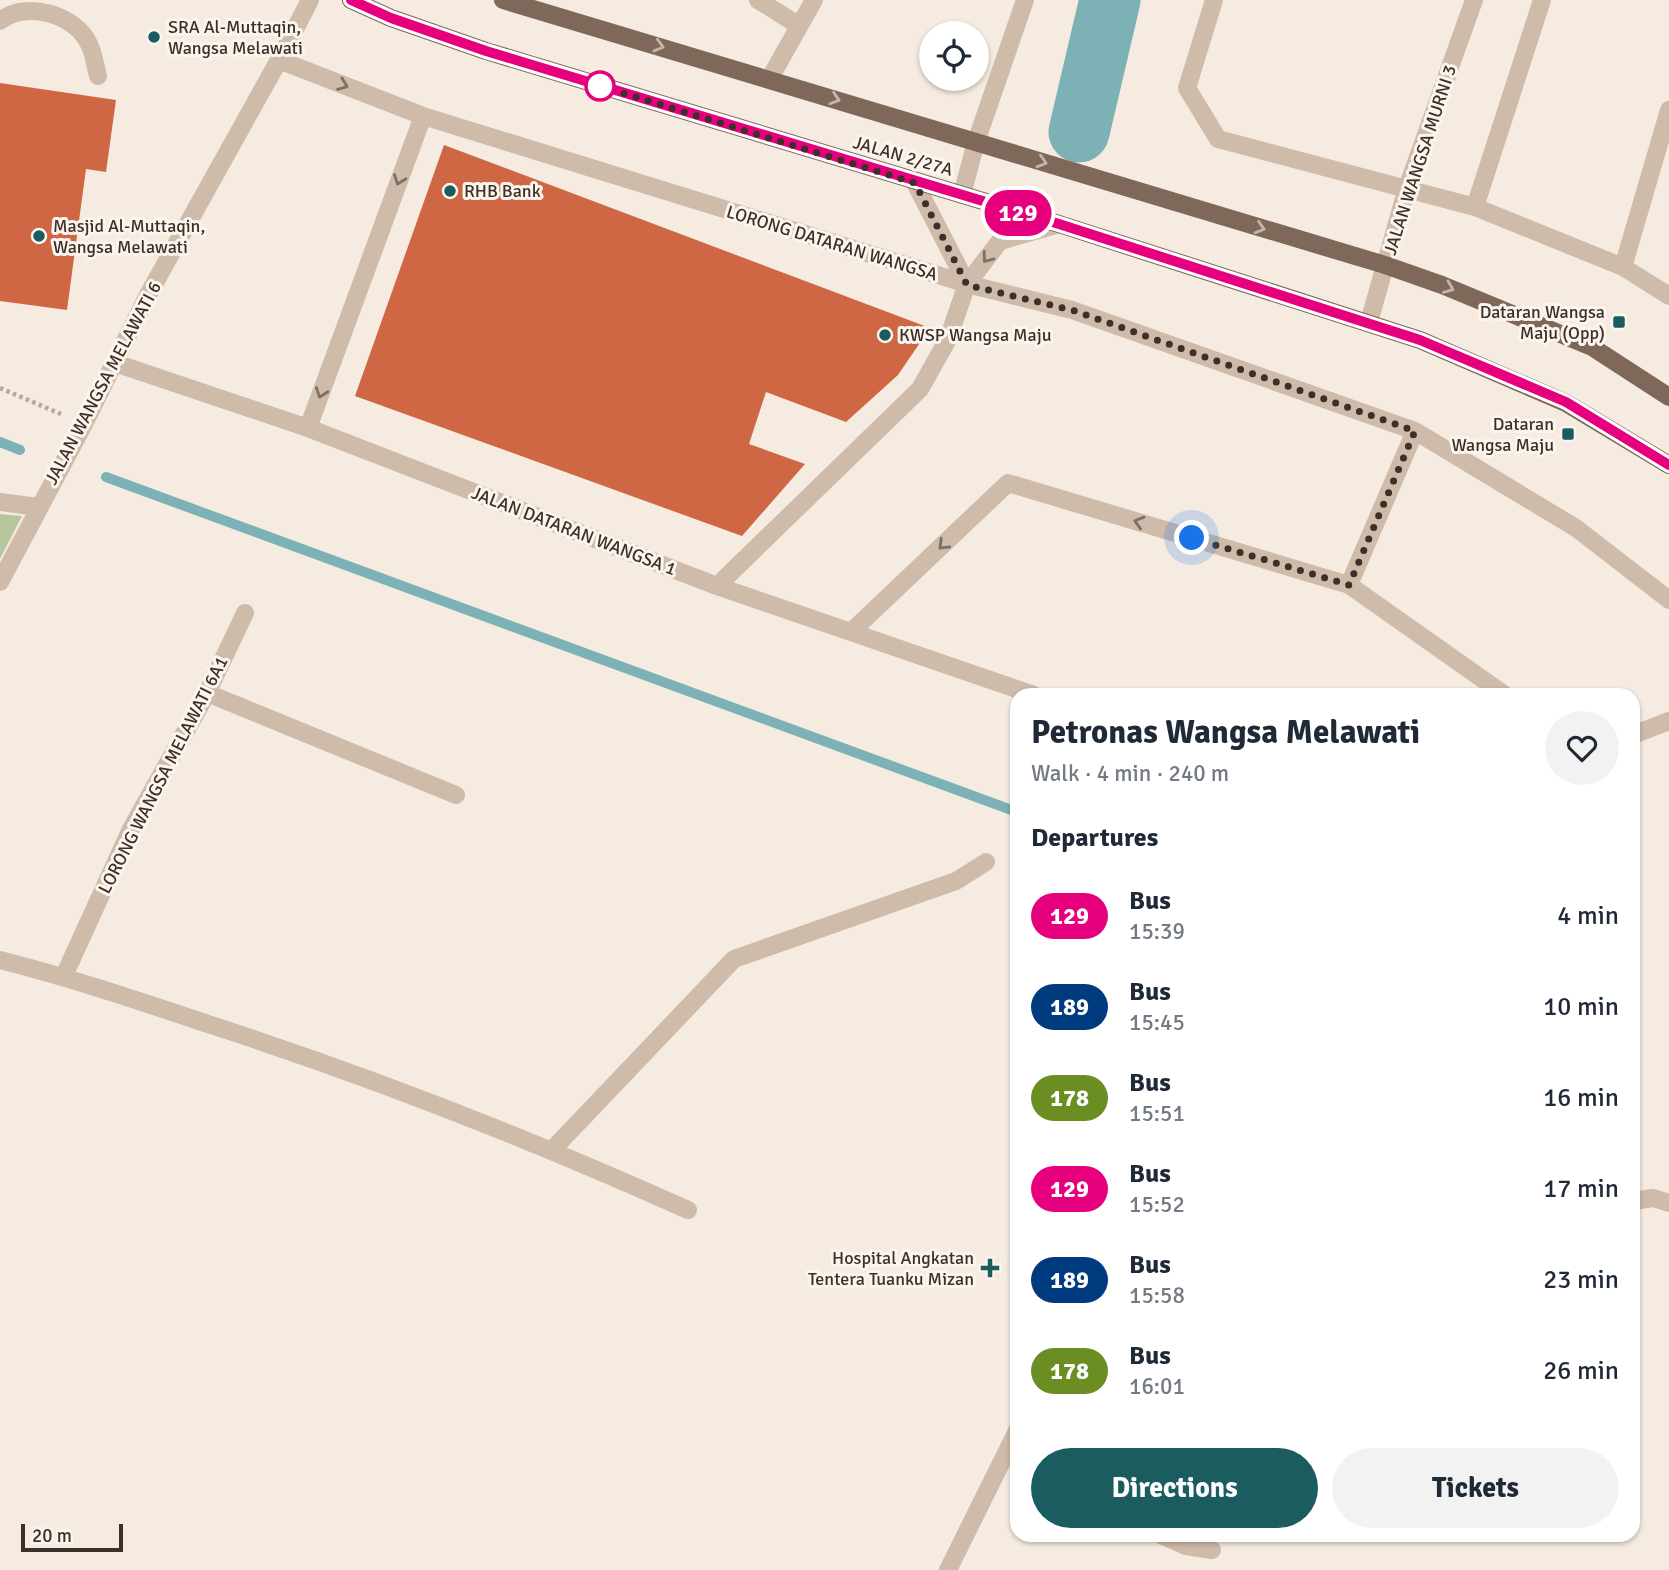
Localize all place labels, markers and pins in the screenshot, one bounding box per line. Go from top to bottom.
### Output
place label: SRA Al-Muttaqin, Wangsa Melawati [168,16,303,59]
marker: SRA Al-Muttaqin, Wangsa Melawati [146,29,162,45]
unlabelled marker [585,71,615,101]
place label: RHB Bank [464,180,541,202]
marker: RHB Bank [442,183,458,199]
place label: Masjid Al-Muttaqin, Wangsa Melawati [53,215,205,258]
marker: Masjid Al-Muttaqin, Wangsa Melawati [31,228,47,244]
place label: Dataran Wangsa Maju (Opp) [1480,301,1605,344]
marker: Dataran Wangsa Maju (Opp) [1611,314,1627,330]
place label: KWSP Wangsa Maju [899,324,1052,346]
marker: KWSP Wangsa Maju [877,327,893,343]
place label: Dataran Wangsa Maju [1451,413,1554,456]
marker: Dataran Wangsa Maju [1560,426,1576,442]
place label: Hospital Angkatan Tentera Tuanku Mizan [808,1247,974,1290]
marker: Hospital Angkatan Tentera Tuanku Mizan [980,1258,1000,1278]

